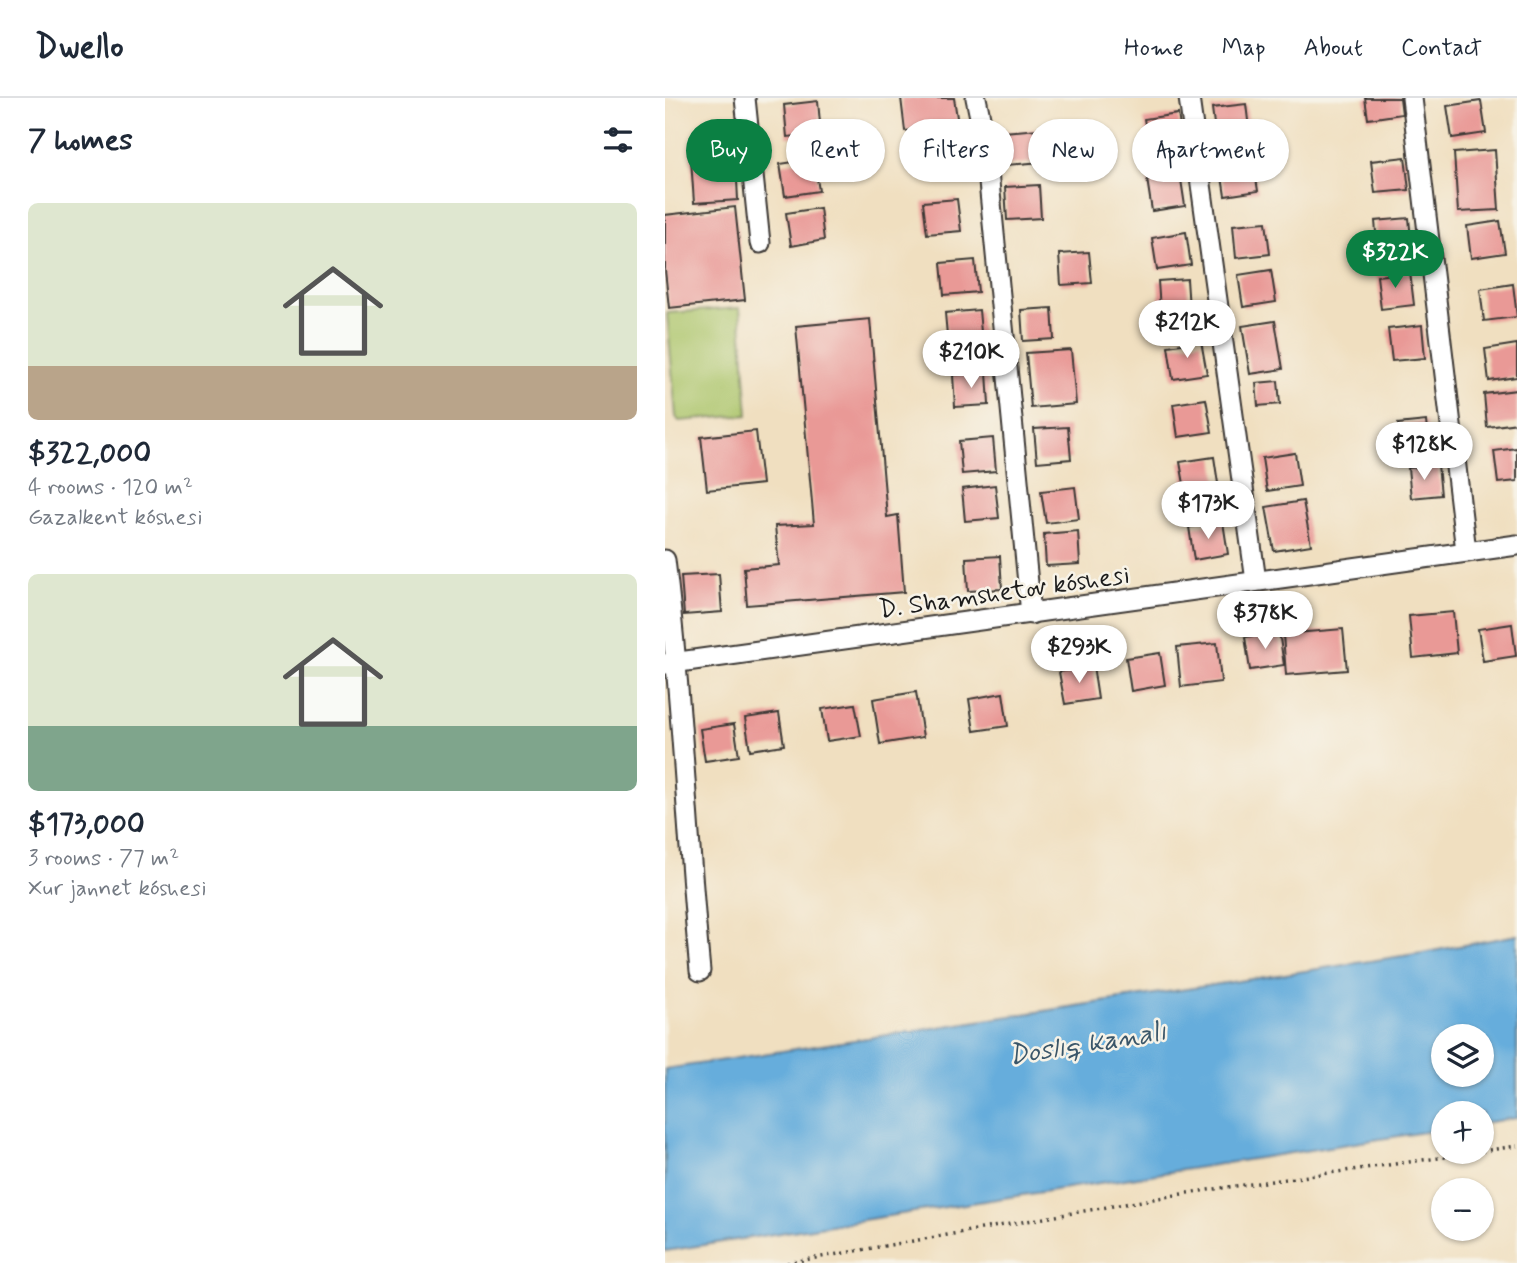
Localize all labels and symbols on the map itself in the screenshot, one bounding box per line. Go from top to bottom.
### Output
pin: $322K [1346,230,1444,290]
pin: $212K [1138,300,1236,360]
pin: $210K [922,330,1020,390]
pin: $128K [1375,422,1473,482]
pin: $173K [1159,482,1257,541]
street label: D. Shamshetov kóshesi [877,559,1132,627]
pin: $378K [1216,592,1314,651]
pin: $293K [1030,626,1128,685]
water label: Doslıq kanalı [1006,1014,1169,1075]

